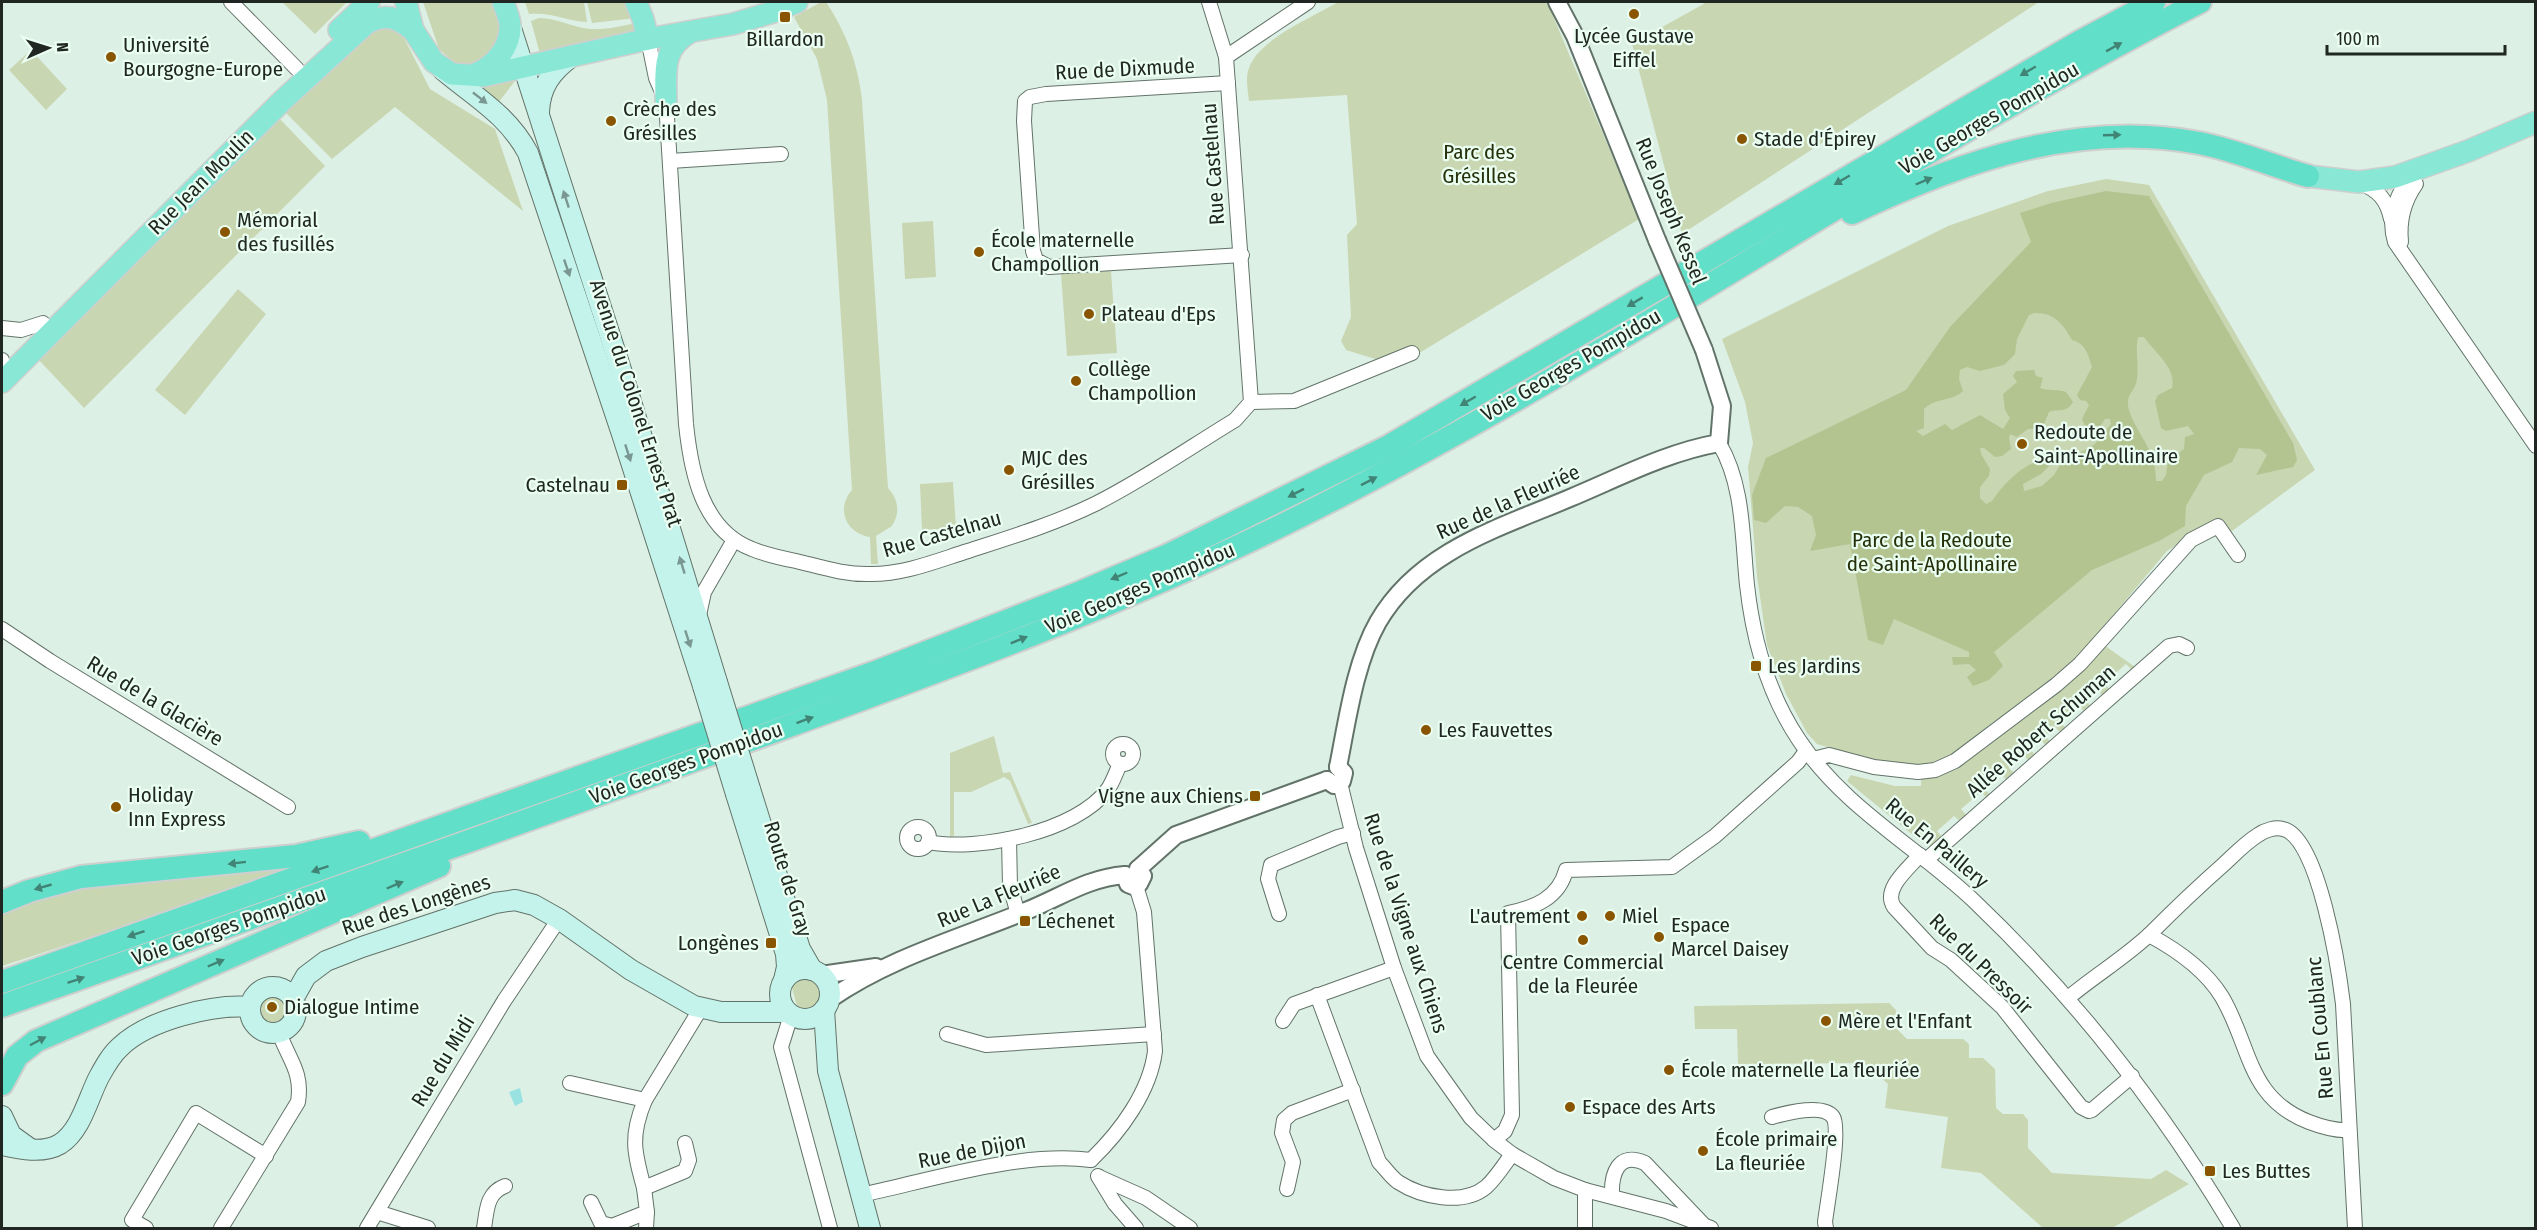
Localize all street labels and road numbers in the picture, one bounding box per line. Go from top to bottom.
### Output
street label: Rue de Dixmude [1055,52,1195,86]
street label: Voie Georges Pompidou [1894,56,2084,180]
street label: Rue Castelnau [1196,102,1230,226]
street label: Rue Jean Moulin [143,124,259,240]
street label: Rue Joseph Kessel [1630,134,1712,289]
street label: Avenue du Colonel Ernest Prat [584,276,688,530]
street label: Voie Georges Pompidou [1476,303,1666,427]
street label: Rue de la Fleuriée [1432,459,1584,545]
street label: Rue Castelnau [880,505,1004,563]
street label: Voie Georges Pompidou [1041,536,1239,640]
street label: Rue de la Glacière [82,650,228,752]
street label: Allée Robert Schuman [1961,659,2121,803]
street label: Voie Georges Pompidou [586,716,786,810]
street label: Rue En Paillery [1880,792,1994,894]
street label: Rue de la Vigne aux Chiens [1358,810,1454,1036]
street label: Route de Gray [758,818,818,941]
street label: Rue La Fleuriée [933,858,1065,934]
street label: Rue des Longènes [338,869,494,941]
street label: Voie Georges Pompidou [129,881,329,971]
street label: Rue du Pressoir [1924,908,2039,1020]
street label: Rue En Coublanc [2301,956,2339,1100]
street label: Rue du Midi [406,1011,480,1111]
street label: Rue de Dijon [916,1128,1028,1174]

